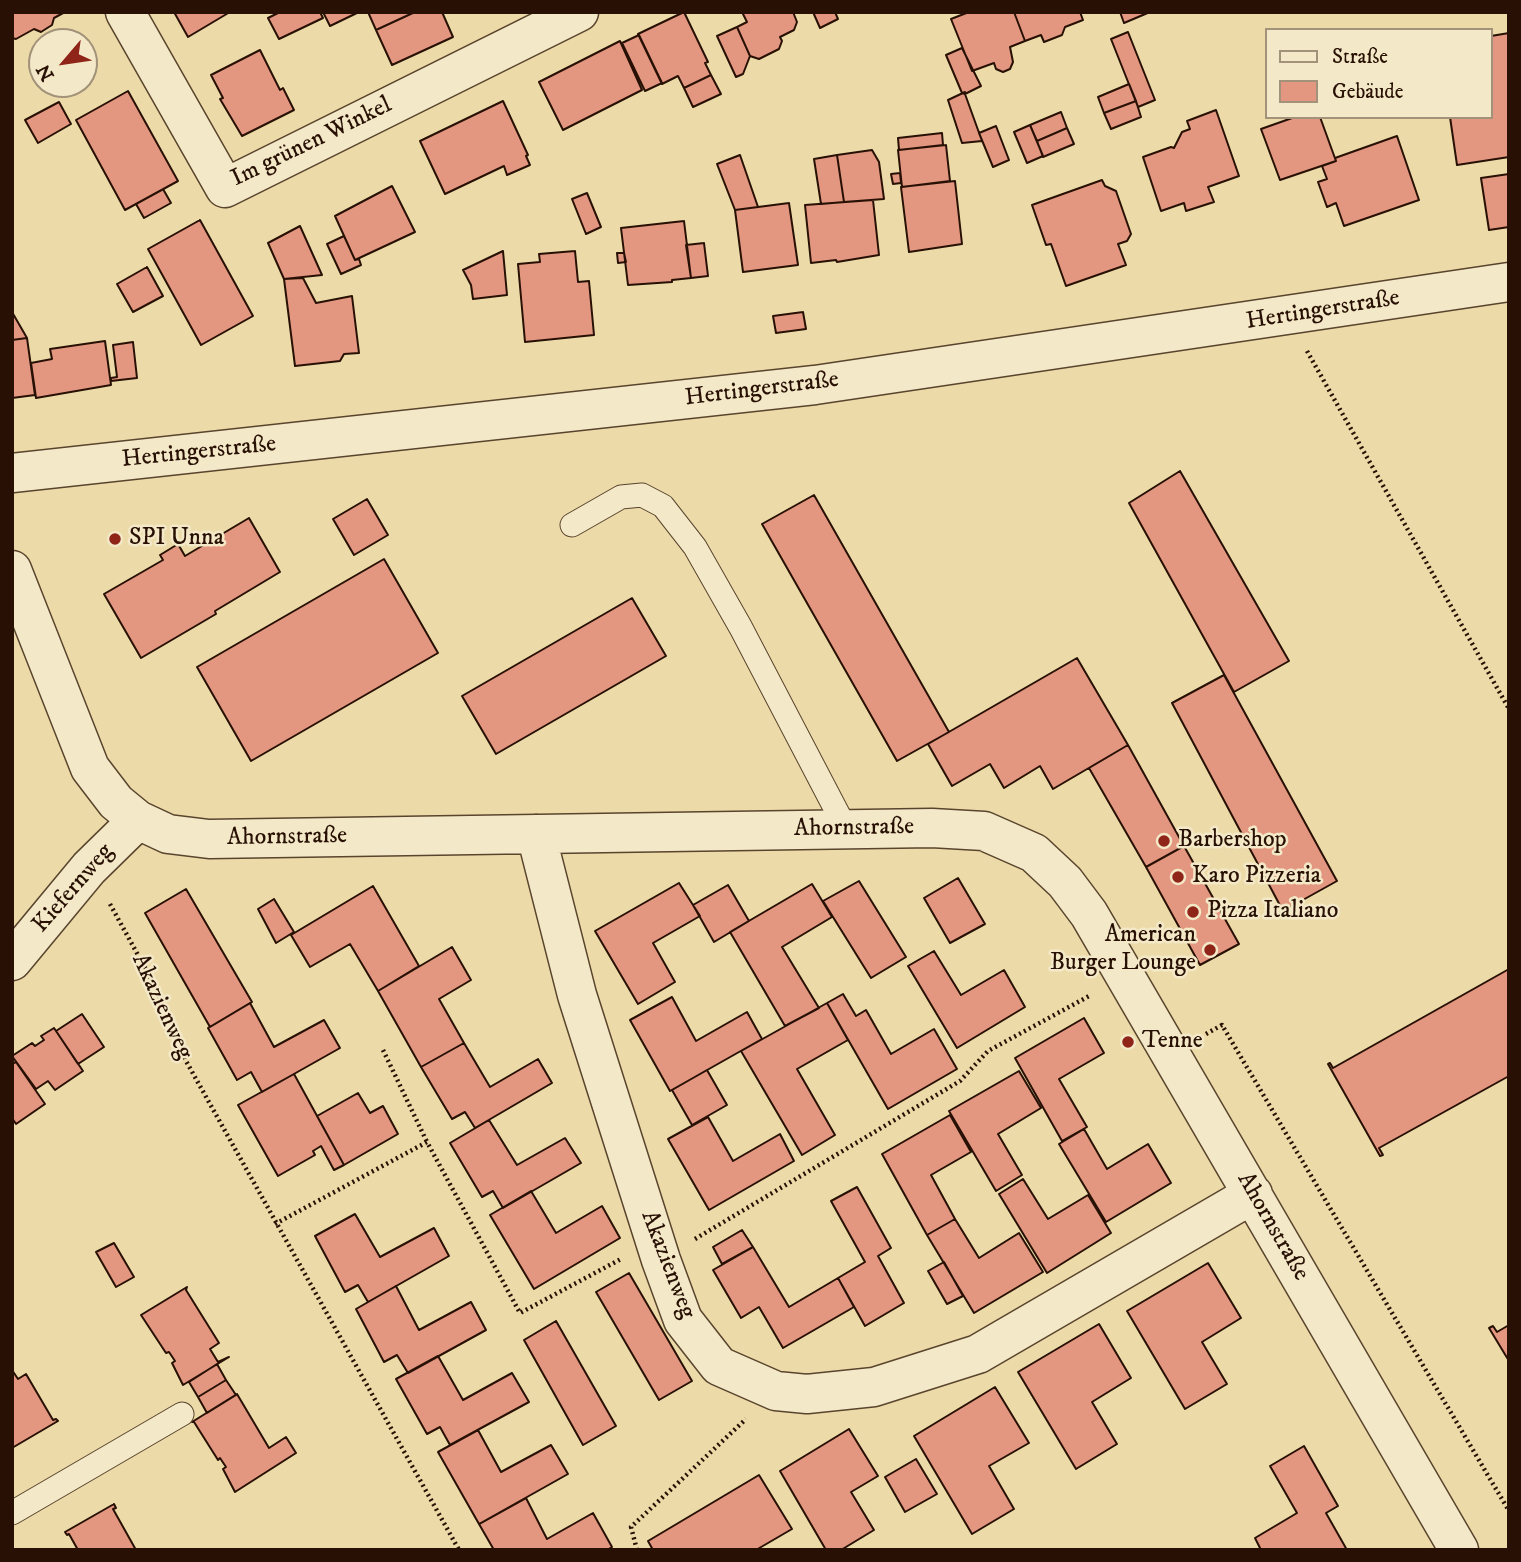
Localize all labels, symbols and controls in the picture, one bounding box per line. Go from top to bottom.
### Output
north arrow [28,28,98,98]
legend [1266,28,1493,119]
text: Straße [1332,44,1388,70]
text: N [32,60,60,85]
text: Gebäude [1332,79,1403,105]
street label: Im grünen Winkel [227,92,397,194]
street label: Hertingerstraße [1244,285,1402,337]
street label: Hertingerstraße [683,366,841,414]
street label: Hertingerstraße [120,431,278,475]
place label: SPI Unna [129,525,224,553]
marker: SPI Unna [107,531,123,547]
street label: Ahornstraße [794,814,914,844]
street label: Ahornstraße [227,823,347,853]
place label: Barbershop [1178,827,1287,855]
marker: Barbershop [1156,833,1172,849]
street label: Kiefernweg [27,839,121,939]
place label: Karo Pizzeria [1192,863,1321,891]
marker: Karo Pizzeria [1170,869,1186,885]
place label: Pizza Italiano [1207,898,1338,926]
marker: Pizza Italiano [1185,904,1201,920]
place label: American Burger Lounge [1050,922,1196,978]
marker: American Burger Lounge [1202,942,1218,958]
street label: Akazienweg [124,950,198,1064]
place label: Tenne [1142,1028,1203,1056]
marker: Tenne [1120,1034,1136,1050]
street label: Ahornstraße [1229,1168,1315,1286]
street label: Akazienweg [633,1207,701,1323]

